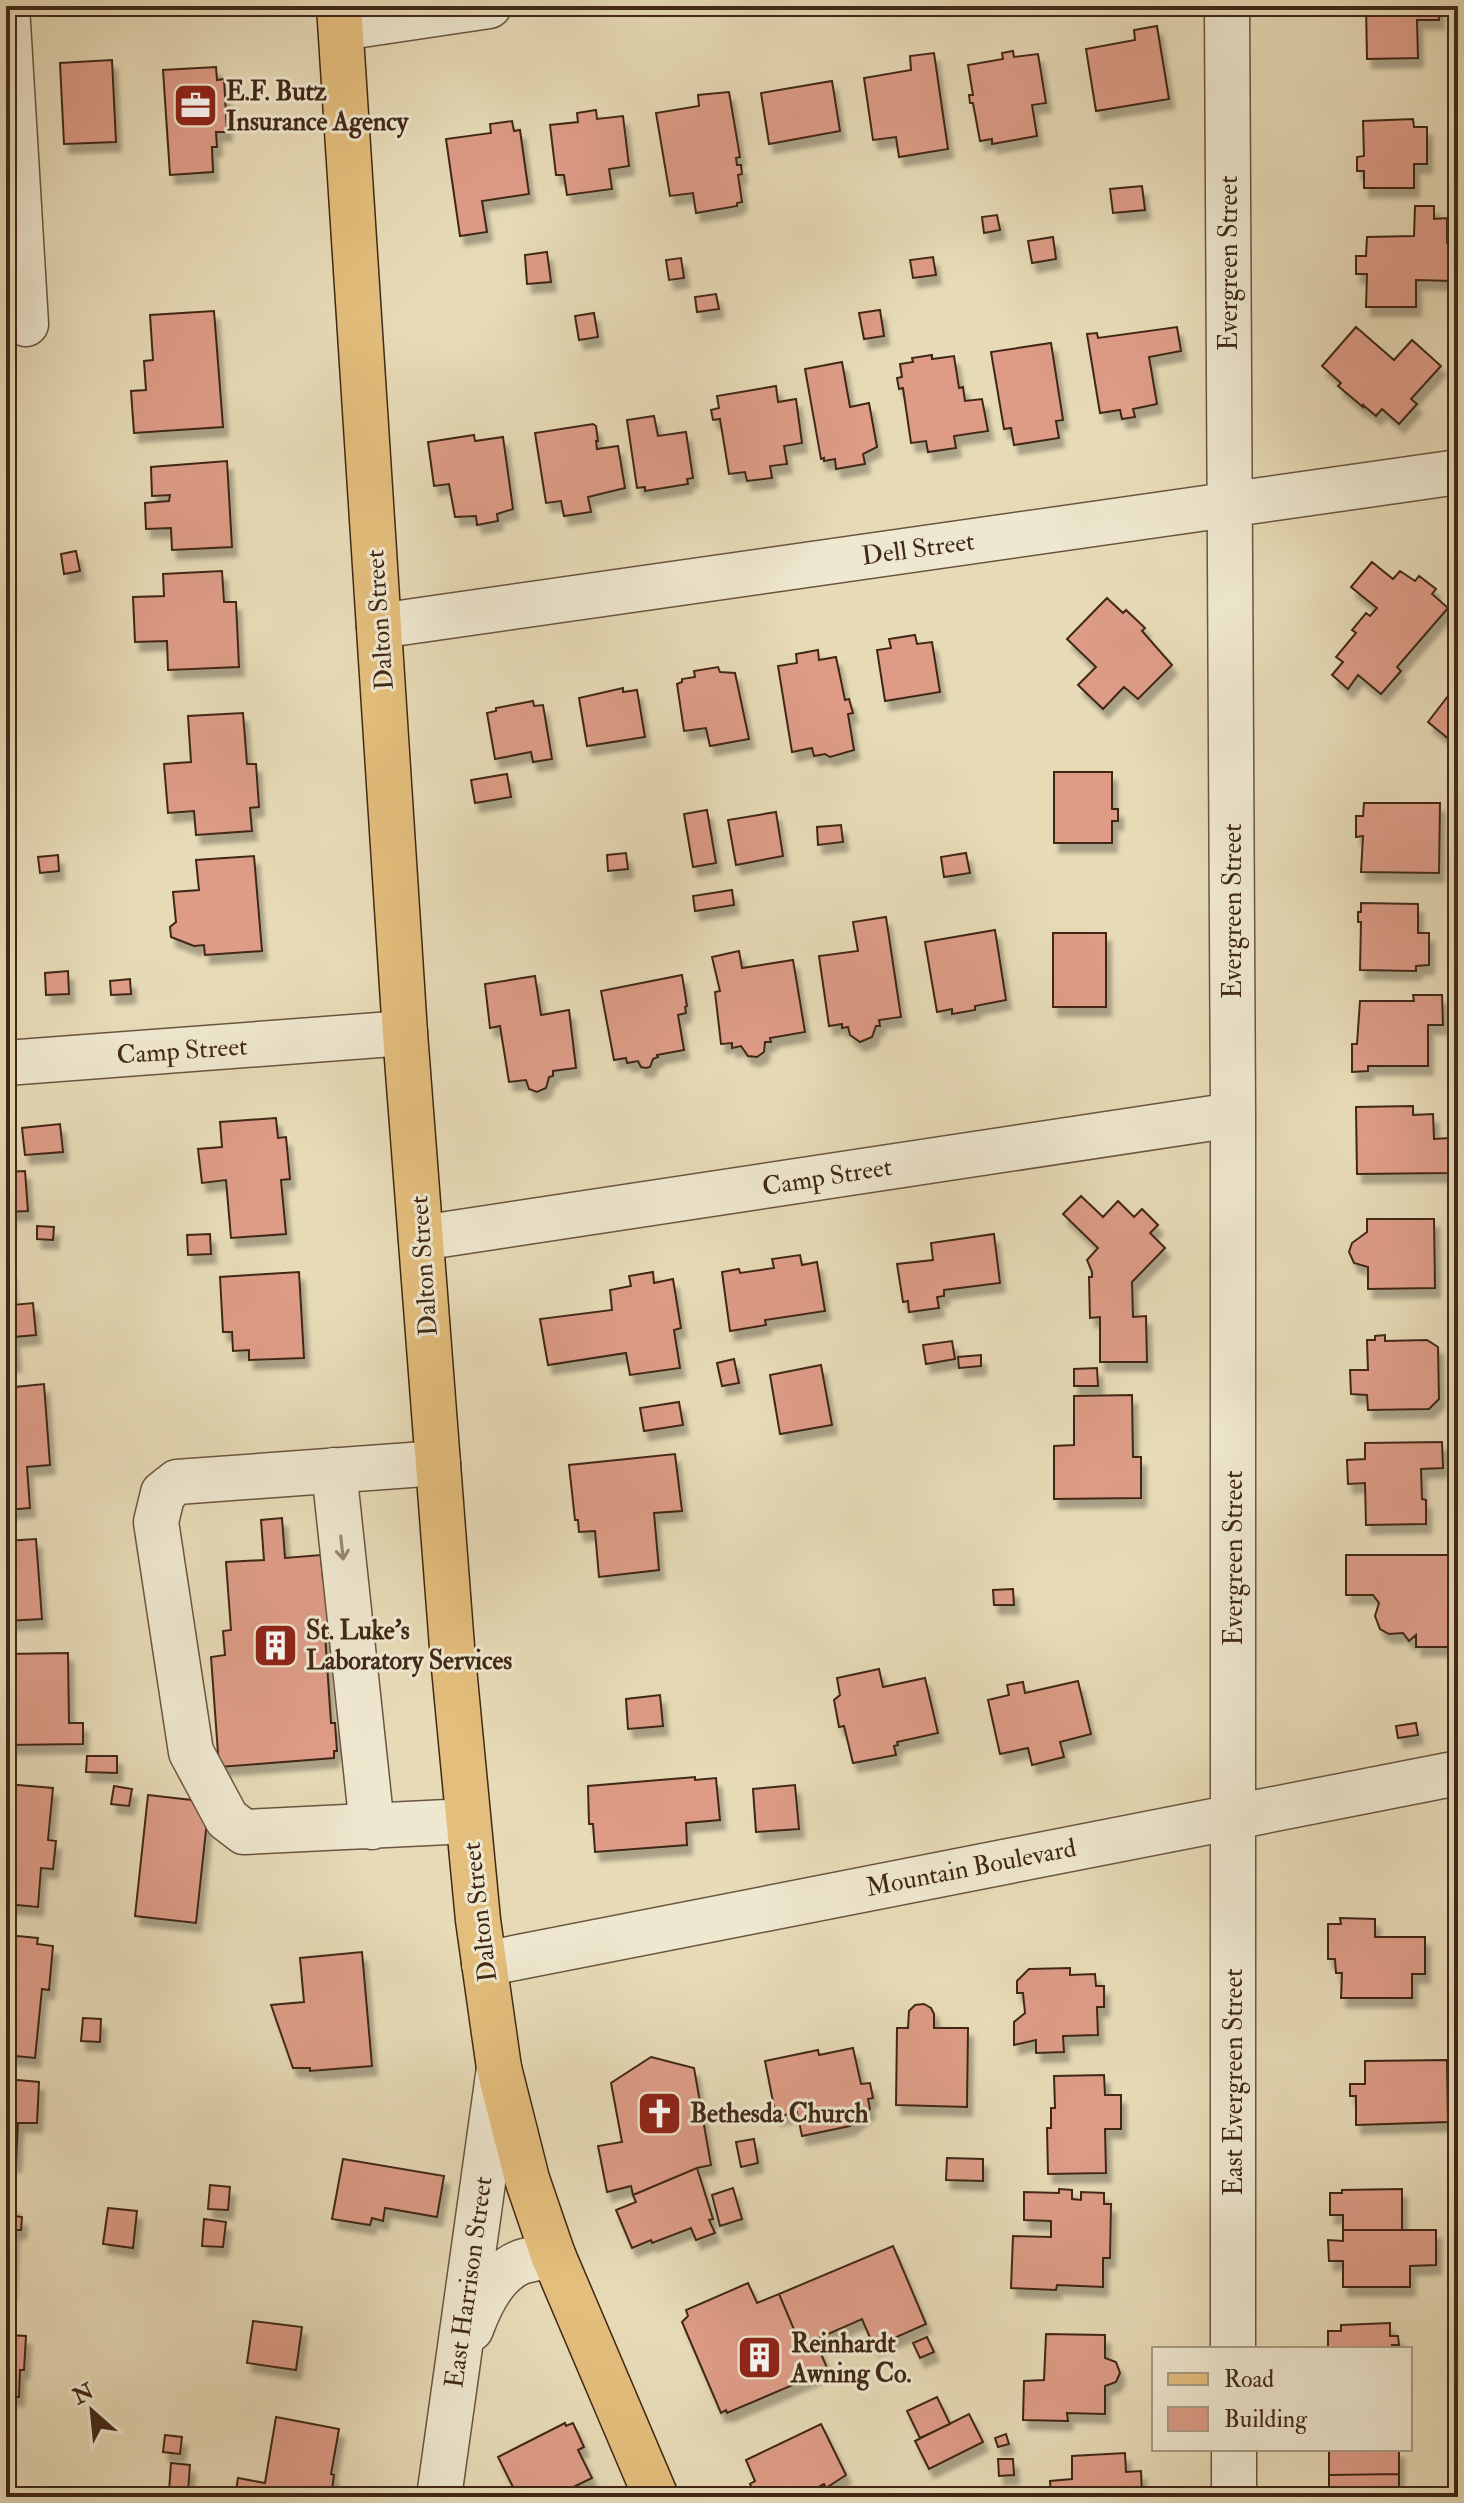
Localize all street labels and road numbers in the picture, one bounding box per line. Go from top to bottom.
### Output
street label: Evergreen Street [1213,175,1245,351]
street label: Dell Street [860,525,977,573]
street label: Dalton Street [359,549,401,691]
street label: Evergreen Street [1217,823,1249,999]
street label: Camp Street [116,1030,249,1073]
street label: Camp Street [760,1151,895,1204]
street label: Dalton Street [403,1195,445,1337]
street label: Evergreen Street [1218,1470,1250,1646]
street label: Mountain Boulevard [863,1832,1079,1904]
street label: Dalton Street [456,1840,504,1984]
street label: East Evergreen Street [1218,1968,1250,2196]
street label: East Harrison Street [438,2174,500,2390]

